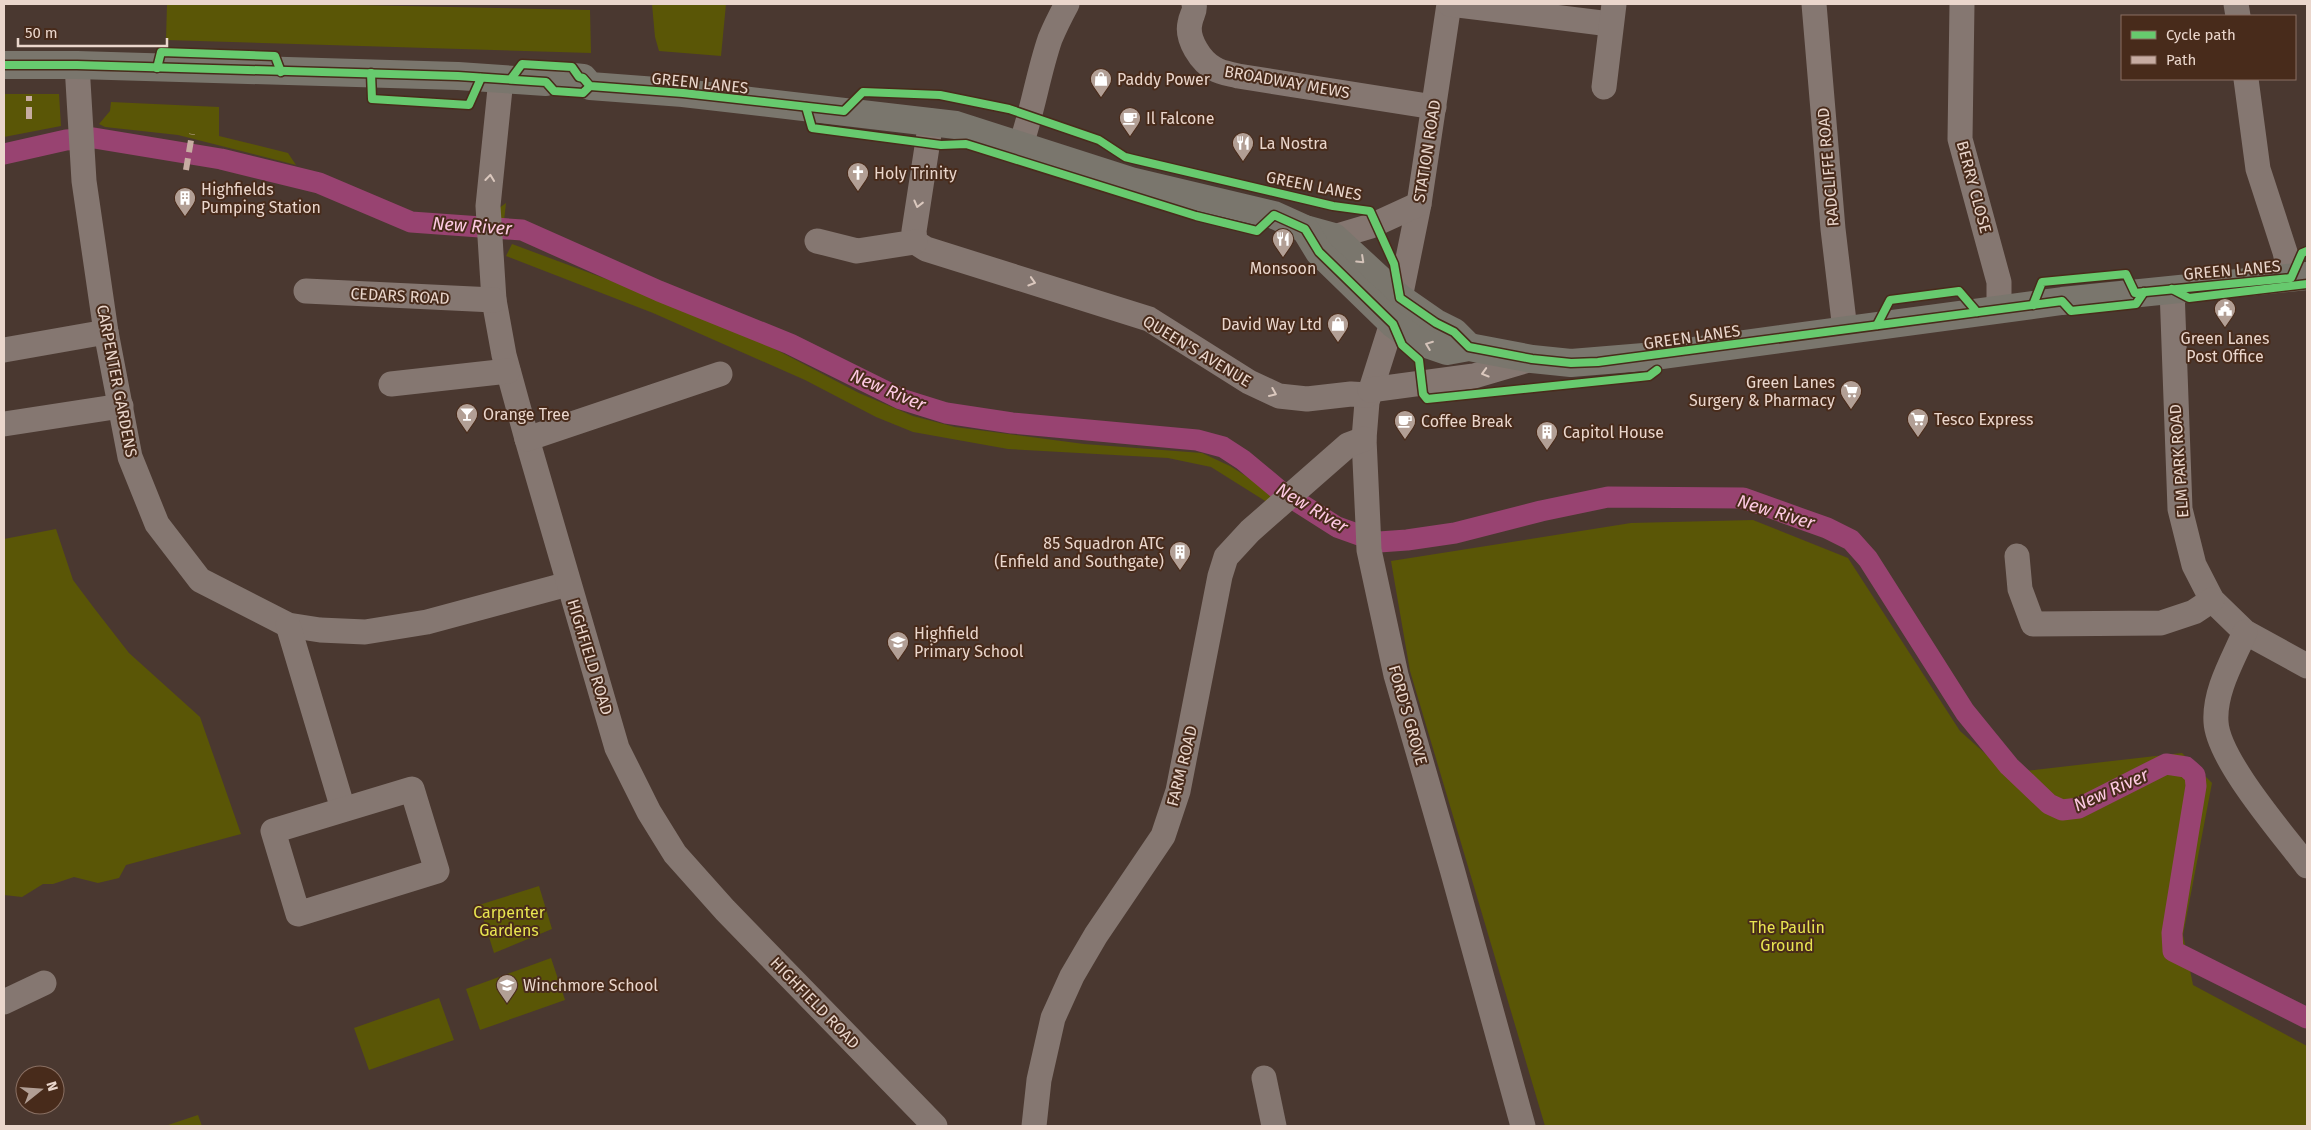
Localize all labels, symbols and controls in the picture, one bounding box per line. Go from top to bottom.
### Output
scale bar [18,15,166,47]
legend [2121,15,2296,80]
text: 50 m [25,24,58,42]
text: Cycle path [2166,26,2236,44]
text: Path [2166,51,2196,69]
street label: BROADWAY MEWS [1223,62,1351,102]
shop icon: Paddy Power [1089,67,1113,98]
street label: GREEN LANES [651,68,750,98]
place label: Paddy Power [1117,70,1211,89]
street label: STATION ROAD [1410,98,1444,204]
cafe icon: Il Falcone [1118,106,1142,137]
street label: RADCLIFFE ROAD [1813,107,1843,227]
place label: Il Falcone [1146,109,1214,128]
restaurant icon: La Nostra [1231,131,1255,162]
place label: La Nostra [1259,134,1328,153]
street label: BERRY CLOSE [1953,139,1995,235]
church icon: Holy Trinity [846,161,870,192]
place label: Holy Trinity [874,164,957,183]
street label: GREEN LANES [1264,167,1364,205]
one-way arrow [484,173,495,181]
place label: Highfields Pumping Station [201,180,321,217]
building icon: Highfields Pumping Station [173,186,197,217]
one-way arrow [913,199,923,207]
water label: New River [432,212,514,240]
restaurant icon: Monsoon [1271,227,1295,258]
one-way arrow [1355,254,1364,263]
street label: GREEN LANES [2183,256,2282,284]
place label: Monsoon [1250,259,1316,278]
one-way arrow [1028,277,1036,287]
street label: CEDARS ROAD [350,284,450,308]
public building icon: Green Lanes Post Office [2213,297,2237,328]
street label: CARPENTER GARDENS [93,303,141,459]
street label: QUEEN'S AVENUE [1140,311,1254,391]
shop icon: David Way Ltd [1326,312,1350,343]
place label: David Way Ltd [1221,315,1322,334]
street label: GREEN LANES [1643,321,1742,353]
place label: Green Lanes Post Office [2181,329,2269,366]
one-way arrow [1425,341,1434,351]
water label: New River [847,364,930,416]
one-way arrow [1481,367,1489,377]
place label: Green Lanes Surgery & Pharmacy [1689,373,1835,410]
supermarket icon: Green Lanes Surgery & Pharmacy [1839,379,1863,410]
one-way arrow [1268,387,1277,398]
bar icon: Orange Tree [455,402,479,433]
street label: ELM PARK ROAD [2166,404,2192,518]
place label: Orange Tree [483,405,570,424]
supermarket icon: Tesco Express [1906,407,1930,438]
cafe icon: Coffee Break [1393,409,1417,440]
place label: Tesco Express [1934,410,2034,429]
place label: Coffee Break [1421,412,1513,431]
building icon: Capitol House [1535,420,1559,451]
place label: Capitol House [1563,423,1664,442]
water label: New River [1272,478,1353,539]
water label: New River [1735,490,1818,534]
place label: 85 Squadron ATC (Enfield and Southgate) [994,534,1164,571]
building icon: 85 Squadron ATC (Enfield and Southgate) [1168,540,1192,571]
street label: HIGHFIELD ROAD [563,597,617,717]
place label: Highfield Primary School [914,624,1024,661]
school or university icon: Highfield Primary School [886,630,910,661]
street label: FORD'S GROVE [1385,663,1431,767]
street label: FARM ROAD [1163,724,1201,808]
water label: New River [2070,763,2153,816]
park label: Carpenter Gardens [473,903,546,940]
park label: The Paulin Ground [1749,918,1825,955]
street label: HIGHFIELD ROAD [766,953,864,1053]
school or university icon: Winchmore School [495,973,519,1004]
place label: Winchmore School [523,976,658,995]
north arrow [15,1065,65,1115]
text: N [42,1079,61,1093]

